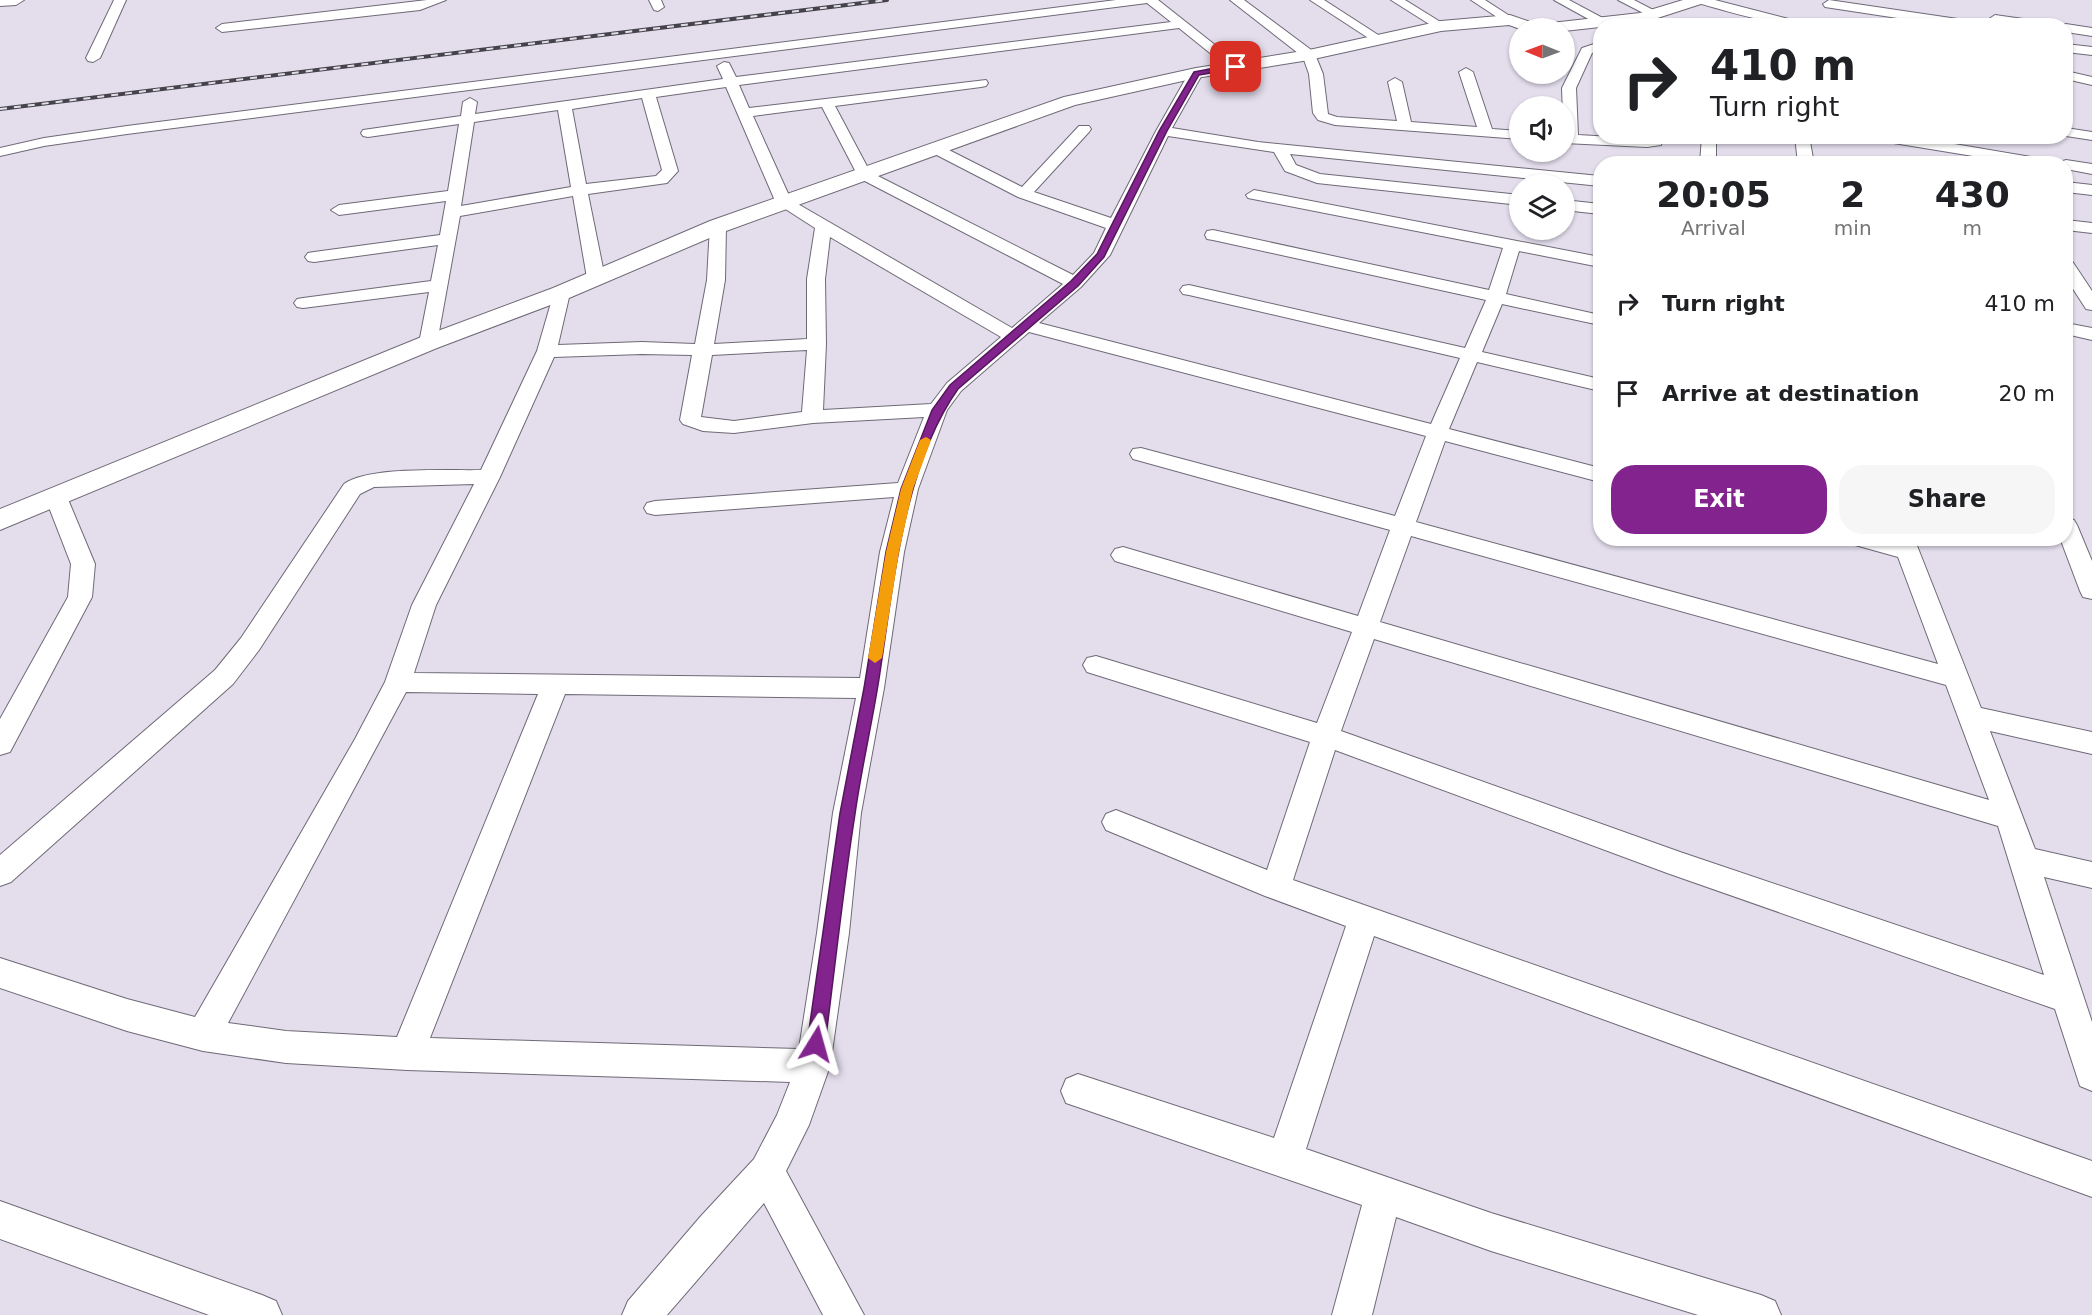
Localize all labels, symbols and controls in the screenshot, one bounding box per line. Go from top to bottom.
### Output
north arrow [1509,18,1575,84]
map controls [1509,18,1575,240]
pin [1210,41,1261,92]
text: 410 m [1710,41,1856,90]
icon: right [1611,42,1689,120]
icon: arrive [1219,50,1252,83]
text: Turn right [1710,91,1839,122]
button: sound [1509,96,1575,162]
button: layers [1509,174,1575,240]
text: 20:05 [1656,174,1771,215]
text: 2 [1840,174,1865,215]
text: 430 [1935,174,2010,215]
text: Arrival [1681,216,1746,240]
text: min [1834,216,1872,240]
text: m [1963,216,1982,240]
icon: right [1611,287,1644,320]
text: Turn right [1662,291,1785,316]
text: 410 m [1985,291,2055,316]
icon: arrive [1611,377,1644,410]
text: Arrive at destination [1662,381,1919,406]
text: 20 m [1999,381,2055,406]
button: Exit [1611,465,1827,534]
button: Share [1839,465,2055,534]
position arrow [784,1012,848,1076]

